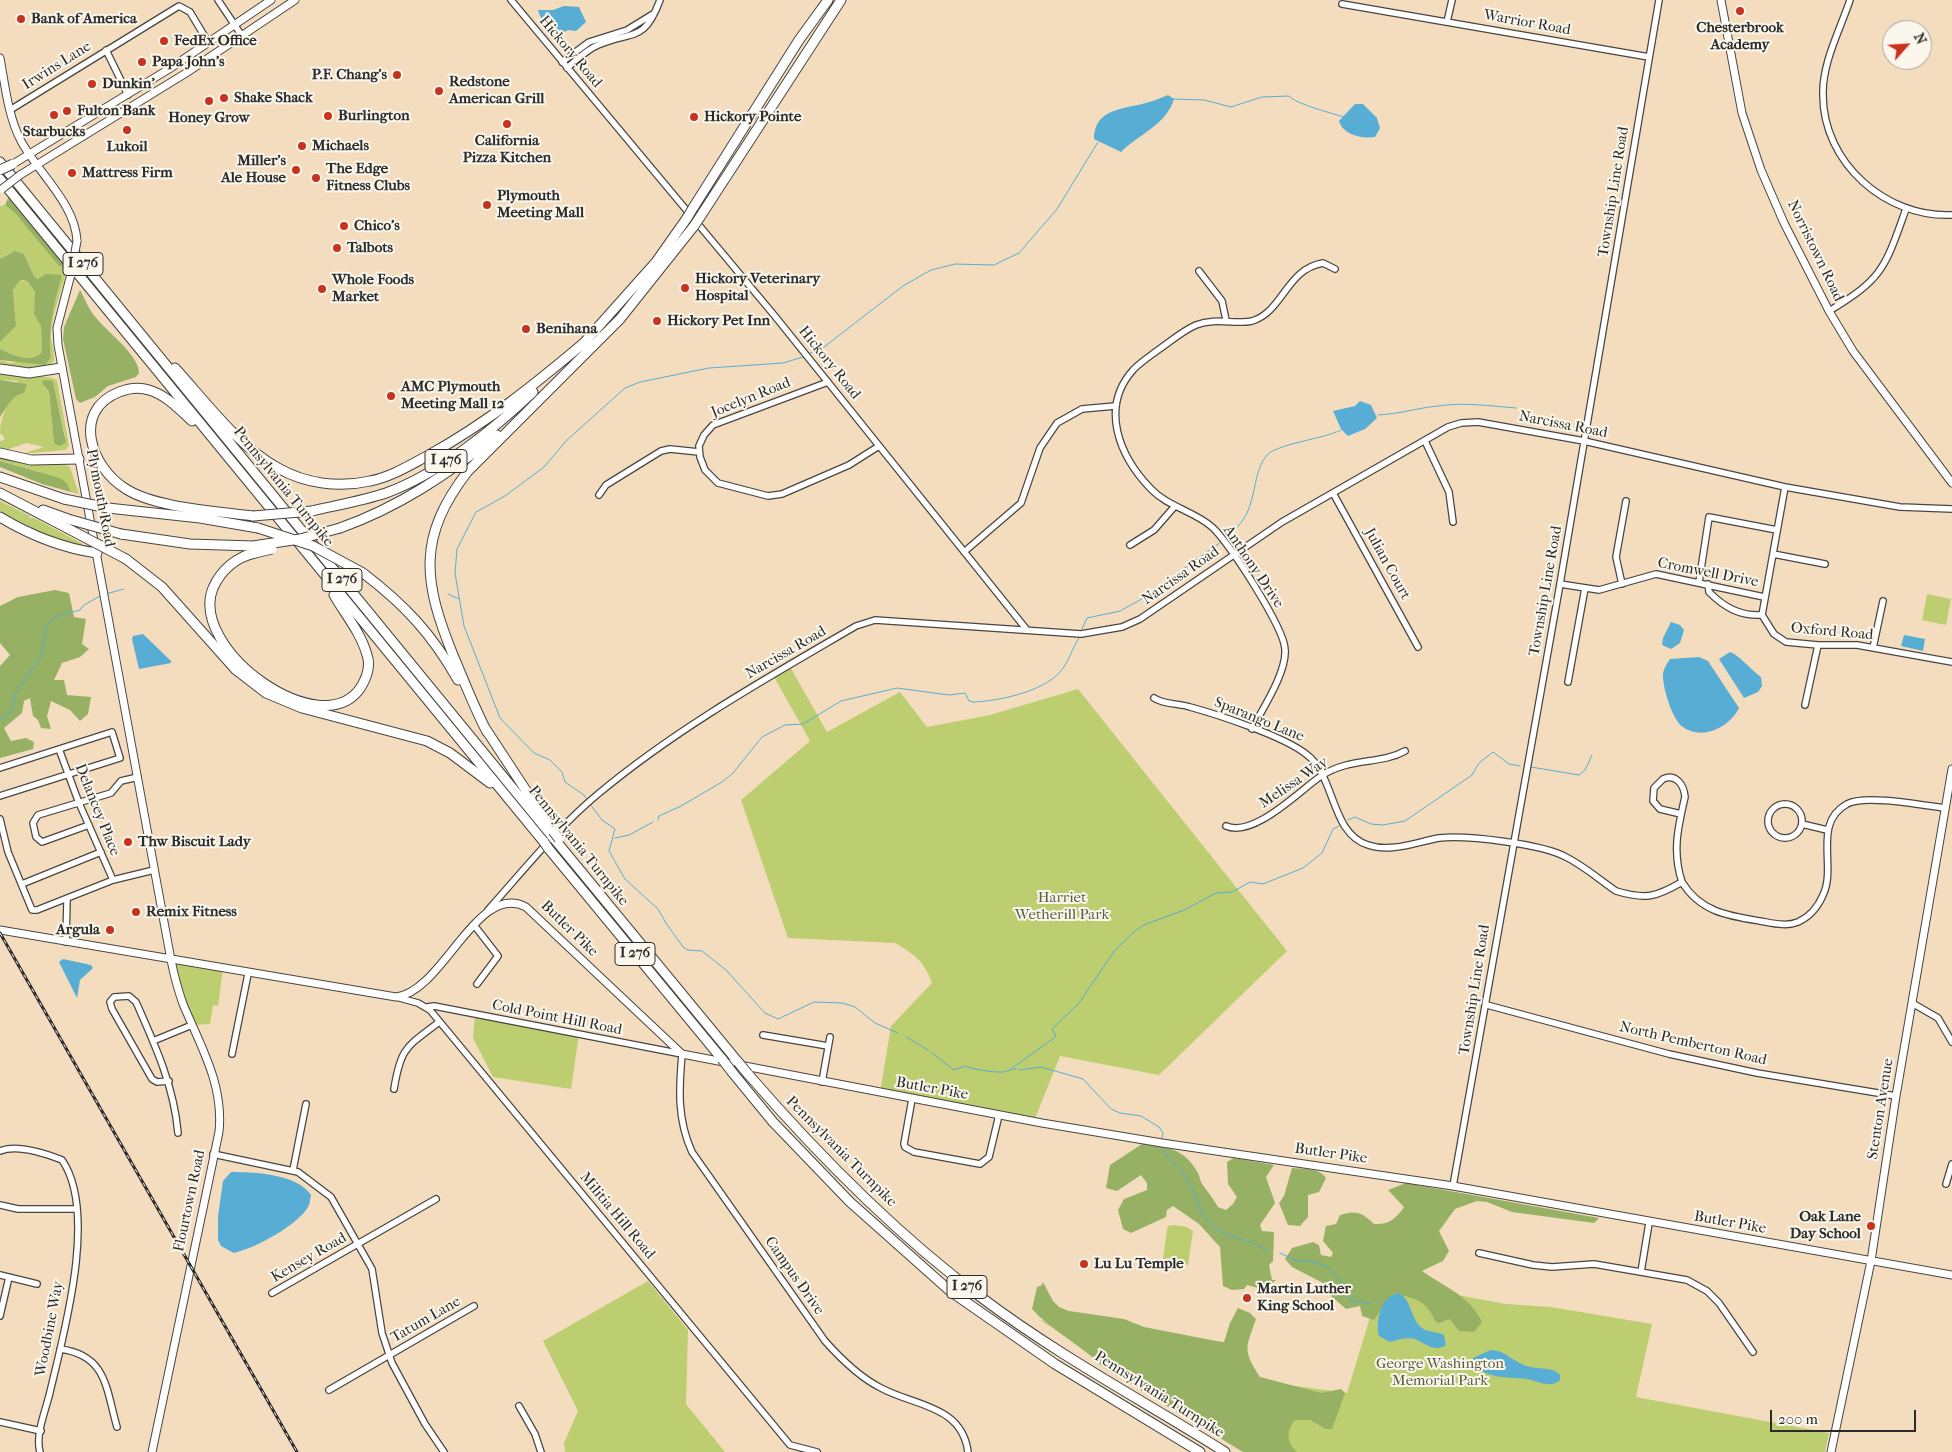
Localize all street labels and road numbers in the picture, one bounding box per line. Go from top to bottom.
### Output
street label: Warrior Road [1482,6,1572,40]
street label: Hickory Road [535,12,605,92]
street label: Irwins Lane [19,38,95,94]
street label: Township Line Road [1595,126,1633,258]
street label: Norristown Road [1783,197,1847,305]
road number: I 276 [63,252,103,276]
street label: Hickory Road [794,323,864,403]
street label: Jocelyn Road [709,374,793,422]
street label: Narcissa Road [1517,408,1609,442]
street label: Pennsylvania Turnpike [229,423,337,551]
street label: Plymouth Road [82,447,118,549]
road number: I 476 [425,450,467,472]
street label: Anthony Drive [1219,522,1287,612]
street label: Julian Court [1360,525,1414,603]
street label: Township Line Road [1526,525,1566,657]
street label: Narcissa Road [1139,543,1223,609]
street label: Cromwell Drive [1656,554,1760,592]
road number: I 276 [322,568,362,592]
street label: Oxford Road [1790,619,1874,645]
street label: Narcissa Road [743,623,829,683]
street label: Sparango Lane [1211,694,1307,746]
street label: Melissa Way [1256,753,1332,813]
street label: Delancey Place [70,761,124,859]
street label: Pennsylvania Turnpike [524,782,632,910]
street label: Butler Pike [536,897,602,961]
street label: Township Line Road [1456,924,1494,1056]
road number: I 276 [615,942,655,966]
street label: Cold Point Hill Road [490,997,624,1039]
street label: North Pemberton Road [1618,1018,1768,1070]
street label: Stenton Avenue [1864,1057,1898,1161]
street label: Butler Pike [894,1074,970,1104]
street label: Pennsylvania Turnpike [782,1093,900,1211]
street label: Butler Pike [1294,1140,1368,1168]
street label: Flourtown Road [170,1148,210,1254]
street label: Militia Hill Road [575,1169,659,1263]
street label: Butler Pike [1692,1208,1768,1238]
street label: Kensey Road [268,1229,350,1287]
street label: Campus Drive [760,1233,828,1319]
road number: I 276 [947,1275,987,1298]
street label: Woodbine Way [32,1280,68,1378]
street label: Tatum Lane [388,1293,464,1347]
street label: Pennsylvania Turnpike [1091,1348,1227,1442]

